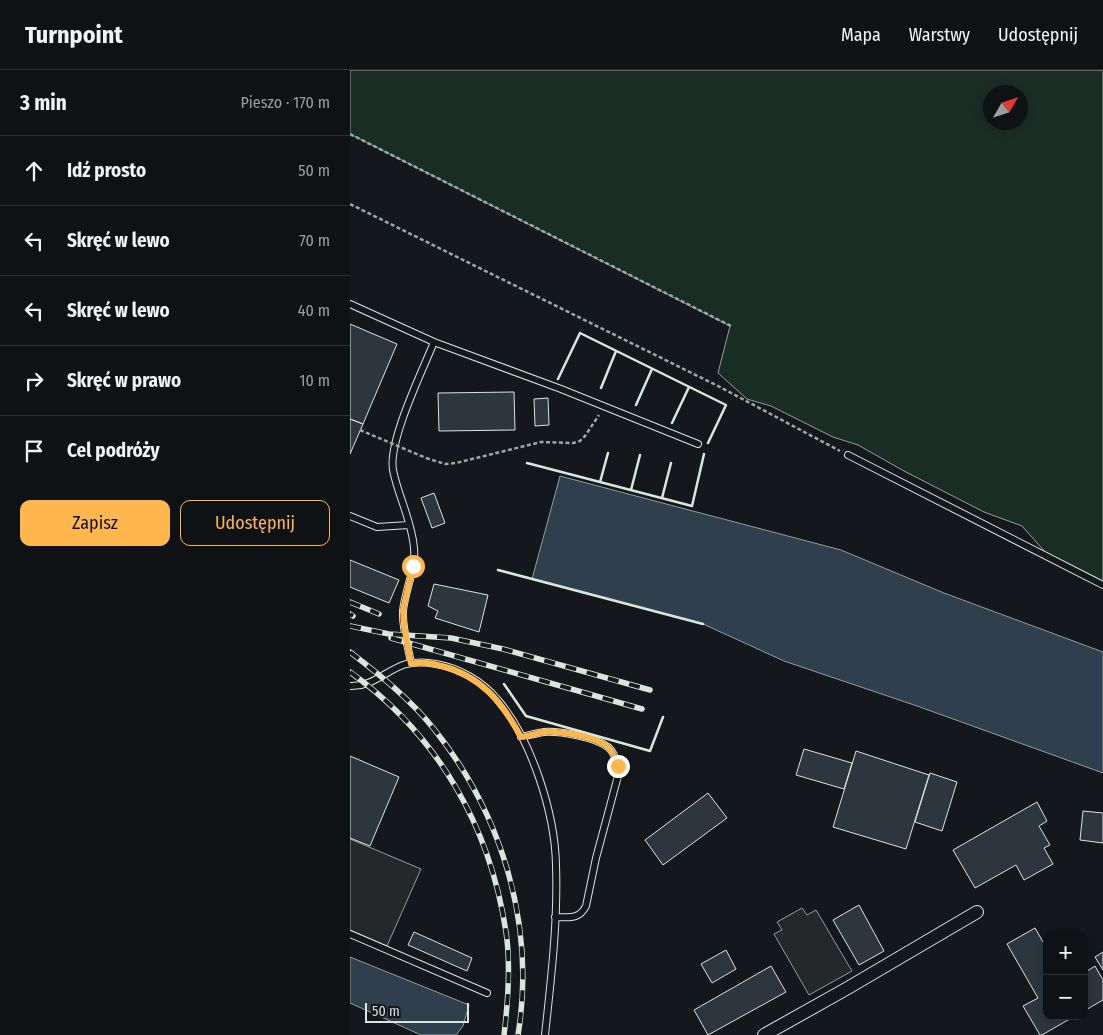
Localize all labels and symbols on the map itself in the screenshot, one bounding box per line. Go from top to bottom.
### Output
north arrow [983,85,1028,130]
route start [402,555,425,578]
route end [607,755,630,778]
scale bar [365,1000,469,1023]

